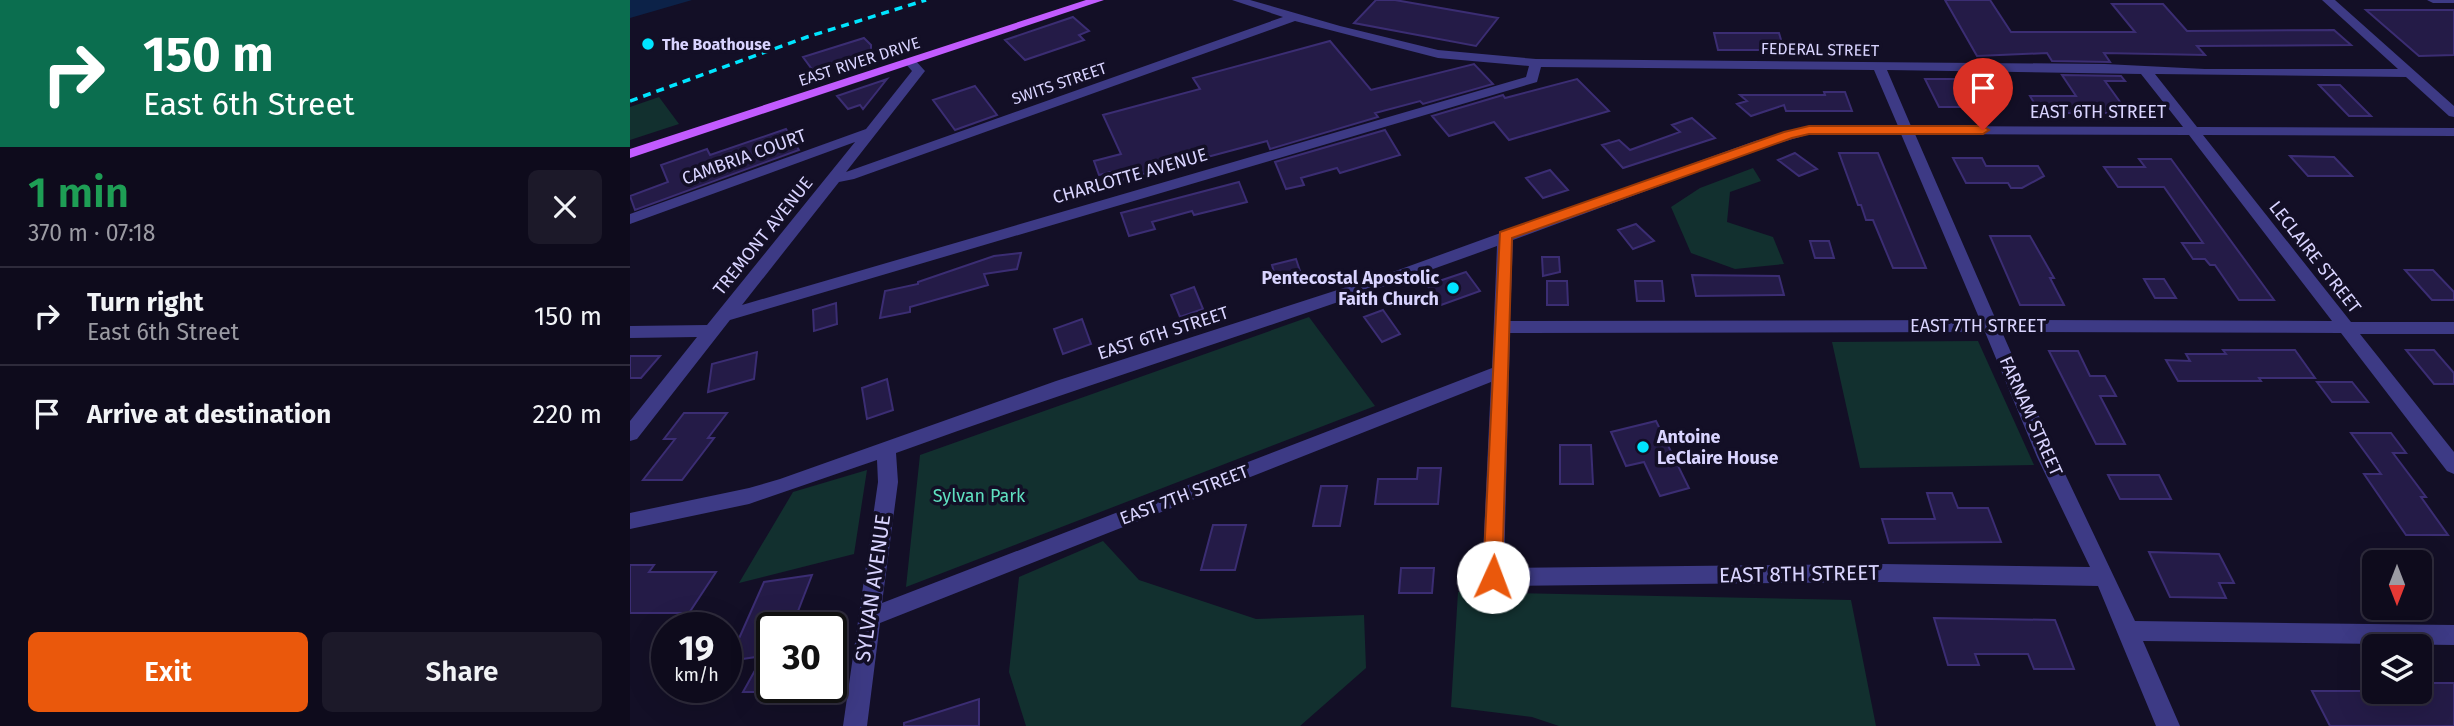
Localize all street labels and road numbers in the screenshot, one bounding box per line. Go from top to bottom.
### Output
street label: EAST RIVER DRIVE [796,33,922,90]
street label: FEDERAL STREET [1761,39,1880,60]
street label: SWITS STREET [1009,58,1110,109]
street label: EAST 6TH STREET [2030,101,2167,123]
street label: CAMBRIA COURT [679,124,810,190]
street label: CHARLOTTE AVENUE [1050,143,1210,209]
street label: TREMONT AVENUE [709,172,817,300]
street label: LECLAIRE STREET [2264,196,2366,318]
street label: EAST 6TH STREET [1095,301,1232,365]
street label: EAST 7TH STREET [1910,315,2047,337]
street label: FARNAM STREET [1995,353,2068,480]
street label: EAST 7TH STREET [1117,460,1252,530]
street label: SYLVAN AVENUE [850,512,896,664]
street label: EAST 8TH STREET [1719,560,1880,588]

